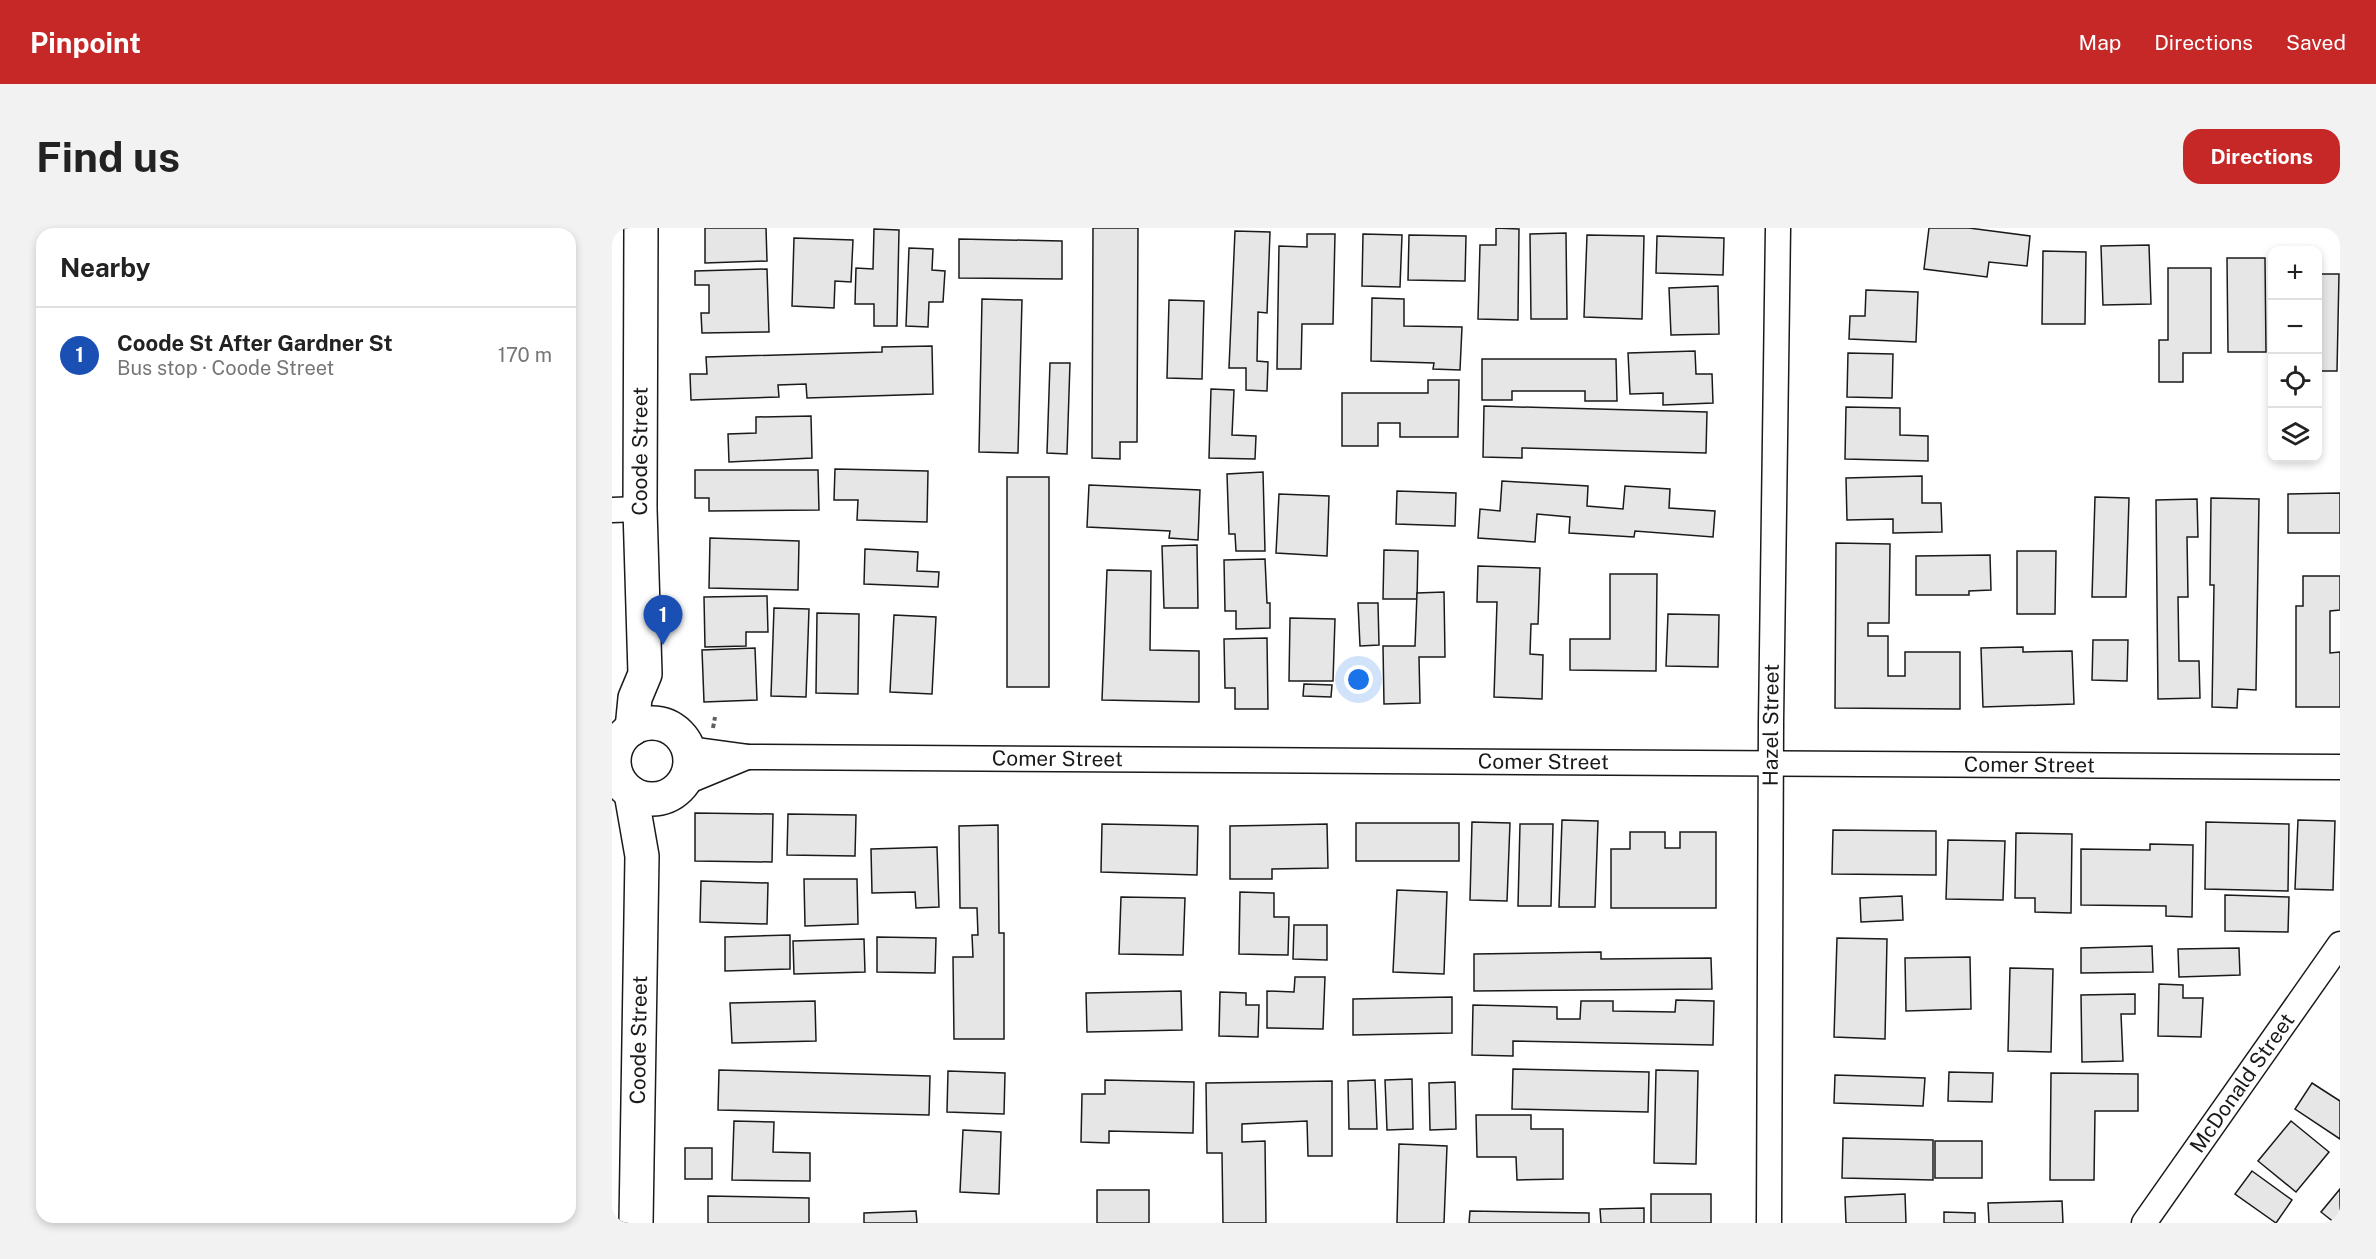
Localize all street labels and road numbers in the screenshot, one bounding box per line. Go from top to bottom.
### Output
street label: Coode Street [627,387,652,516]
street label: Hazel Street [1758,664,1784,786]
street label: Comer Street [992,746,1123,771]
street label: Comer Street [1478,749,1609,774]
street label: Comer Street [1964,752,2095,777]
street label: Coode Street [625,975,652,1105]
street label: McDonald Street [2184,1008,2299,1157]

